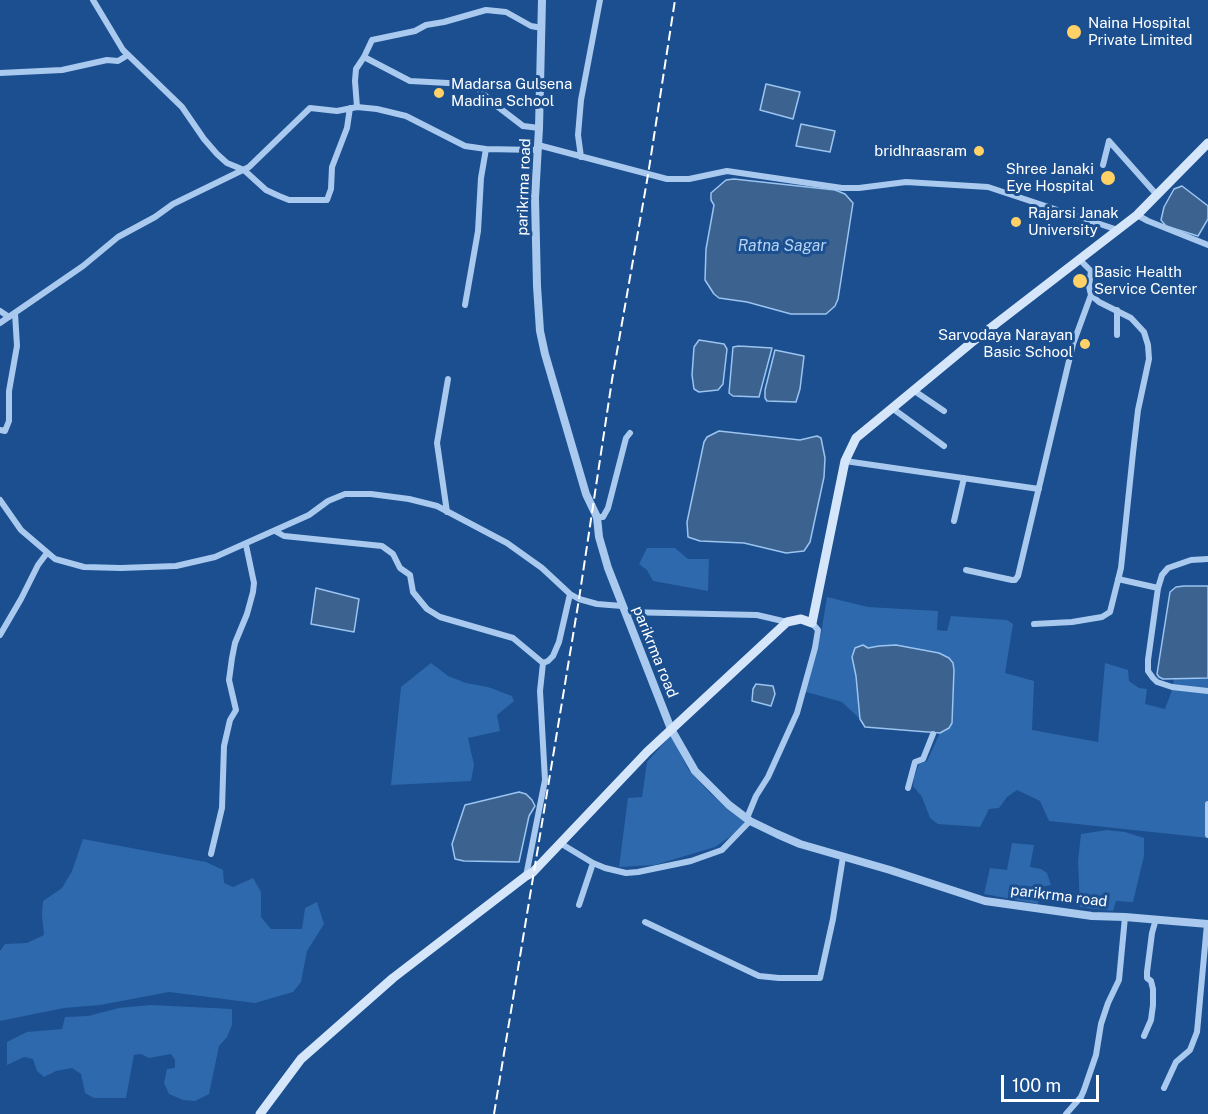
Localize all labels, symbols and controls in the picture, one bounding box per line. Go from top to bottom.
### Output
place label: Naina Hospital Private Limited [1088,14,1193,49]
marker: Naina Hospital Private Limited [1065,23,1083,41]
place label: Madarsa Gulsena Madina School [451,75,572,110]
marker: Madarsa Gulsena Madina School [432,86,446,100]
street label: parikrma road [513,138,535,236]
place label: bridhraasram [874,142,967,160]
marker: bridhraasram [972,144,986,158]
place label: Shree Janaki Eye Hospital [1006,160,1094,195]
marker: Shree Janaki Eye Hospital [1099,169,1117,187]
place label: Rajarsi Janak University [1028,204,1119,239]
marker: Rajarsi Janak University [1009,215,1023,229]
water label: Ratna Sagar [738,236,826,256]
place label: Basic Health Service Center [1094,263,1197,298]
marker: Basic Health Service Center [1071,272,1089,290]
place label: Sarvodaya Narayan Basic School [938,326,1073,361]
marker: Sarvodaya Narayan Basic School [1078,337,1092,351]
street label: parikrma road [628,603,682,701]
street label: parikrma road [1010,881,1108,911]
scale bar [1004,1063,1102,1101]
text: 100 m [1012,1075,1061,1096]

